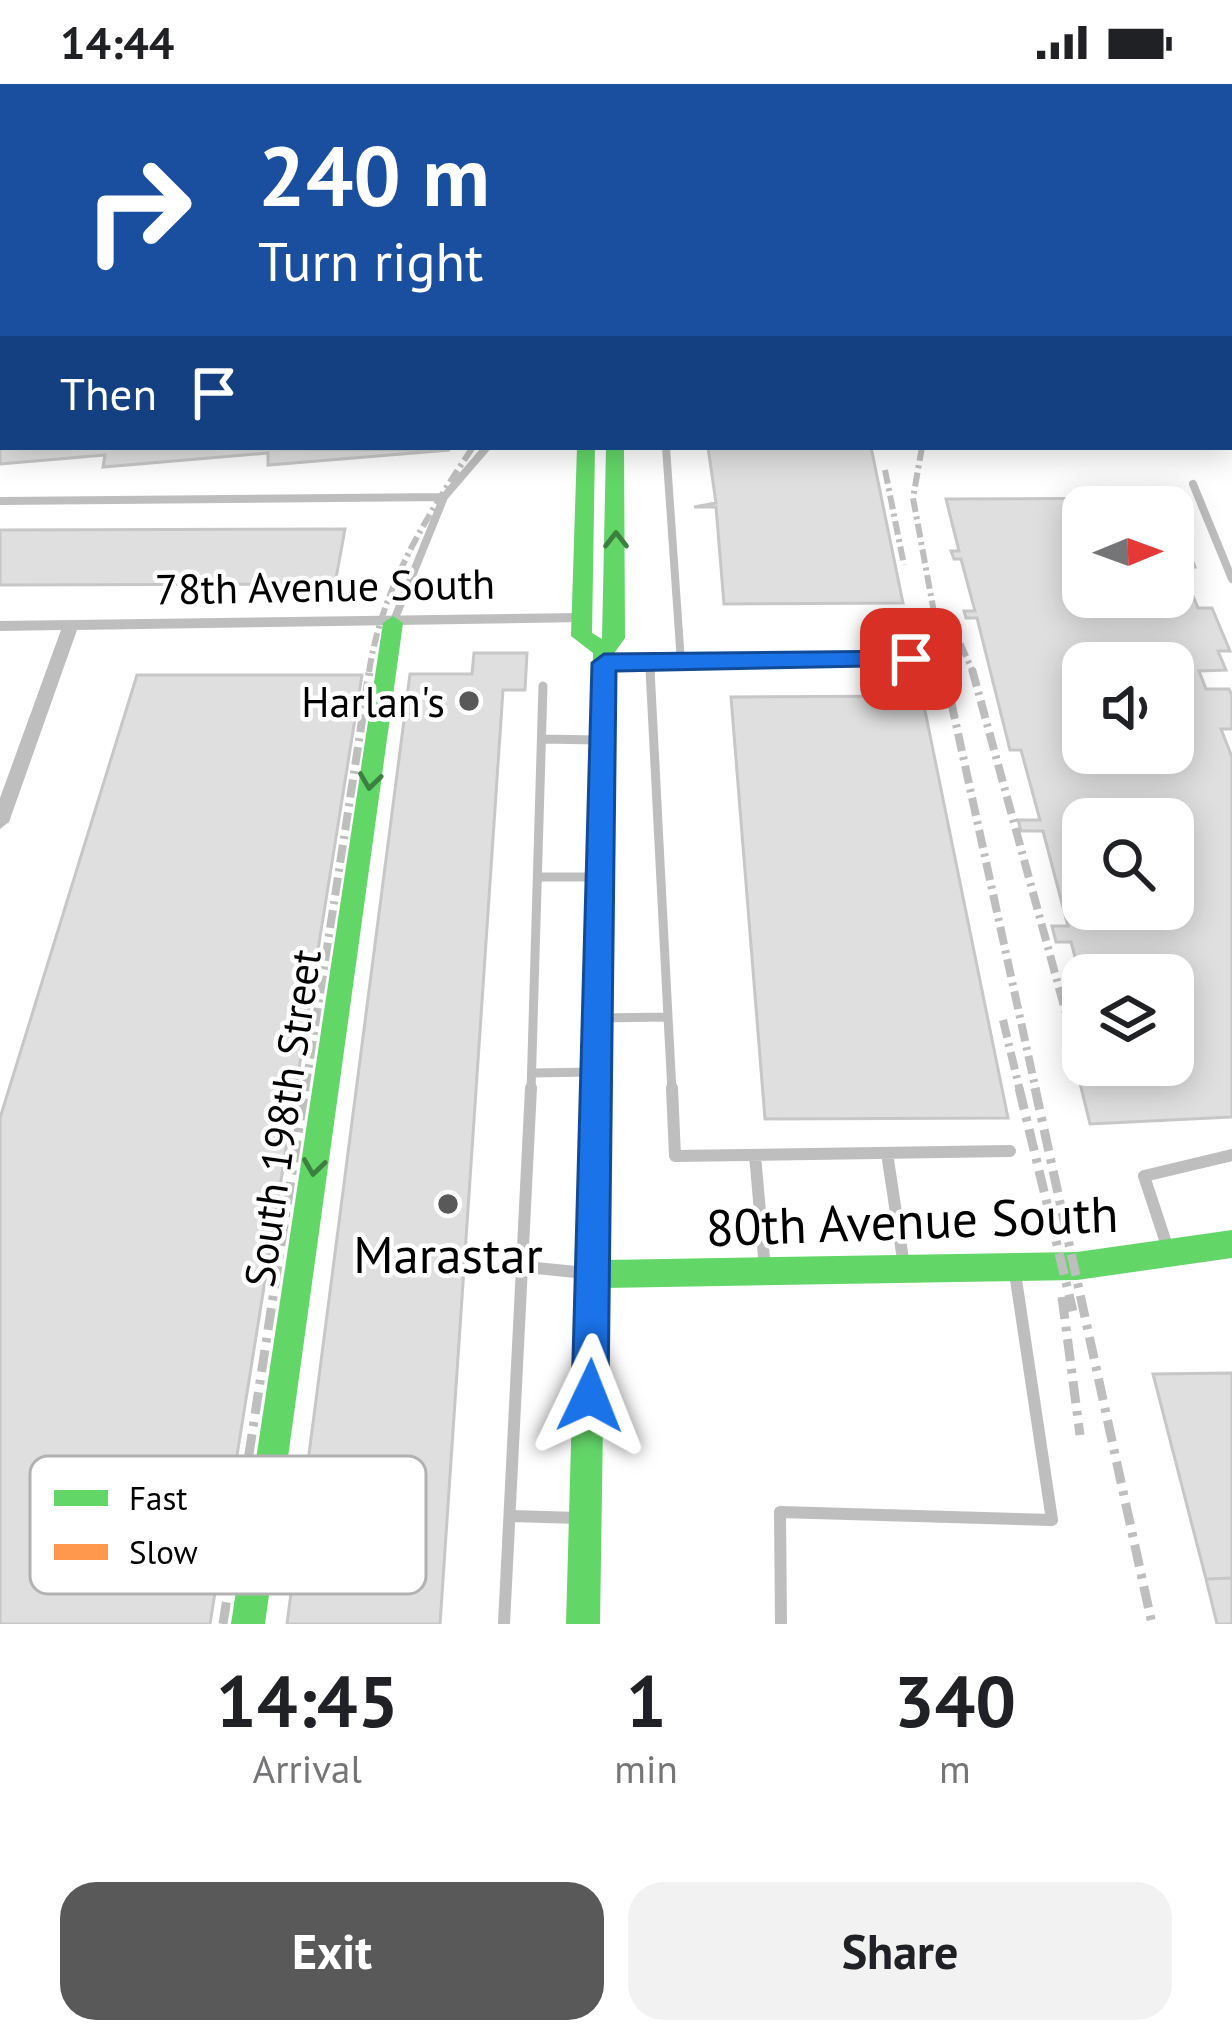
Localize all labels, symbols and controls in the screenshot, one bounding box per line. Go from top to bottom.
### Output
text: 14:44 [60,13,174,71]
text: 240 m [258,120,490,229]
icon: right [60,132,216,288]
text: Turn right [258,226,483,296]
icon: arrive [181,360,247,426]
text: Then [60,364,157,422]
north arrow [1062,486,1194,618]
map controls [1062,486,1194,1086]
one-way arrow [603,530,629,548]
street label: 78th Avenue South [155,556,495,616]
pin [860,608,962,710]
icon: arrive [878,626,944,692]
button: sound [1062,642,1194,774]
place label: Harlan's [301,674,445,729]
marker: Harlan's [456,688,482,714]
one-way arrow [358,771,384,790]
button: search [1062,798,1194,930]
street label: South 198th Street [231,946,333,1290]
button: layers [1062,954,1194,1086]
one-way arrow [302,1157,328,1176]
street label: 80th Avenue South [705,1180,1119,1260]
marker: Marastar [435,1191,461,1217]
place label: Marastar [353,1221,543,1287]
position arrow [527,1333,653,1459]
legend [30,1456,426,1594]
text: Fast [129,1476,188,1519]
text: Slow [129,1530,198,1573]
text: 14:45 [216,1654,399,1747]
text: 1 [626,1654,667,1747]
text: 340 [894,1654,1016,1747]
text: Arrival [253,1743,362,1794]
text: min [614,1743,678,1794]
text: m [939,1743,971,1794]
button: Exit [60,1882,604,2020]
button: Share [628,1882,1172,2020]

